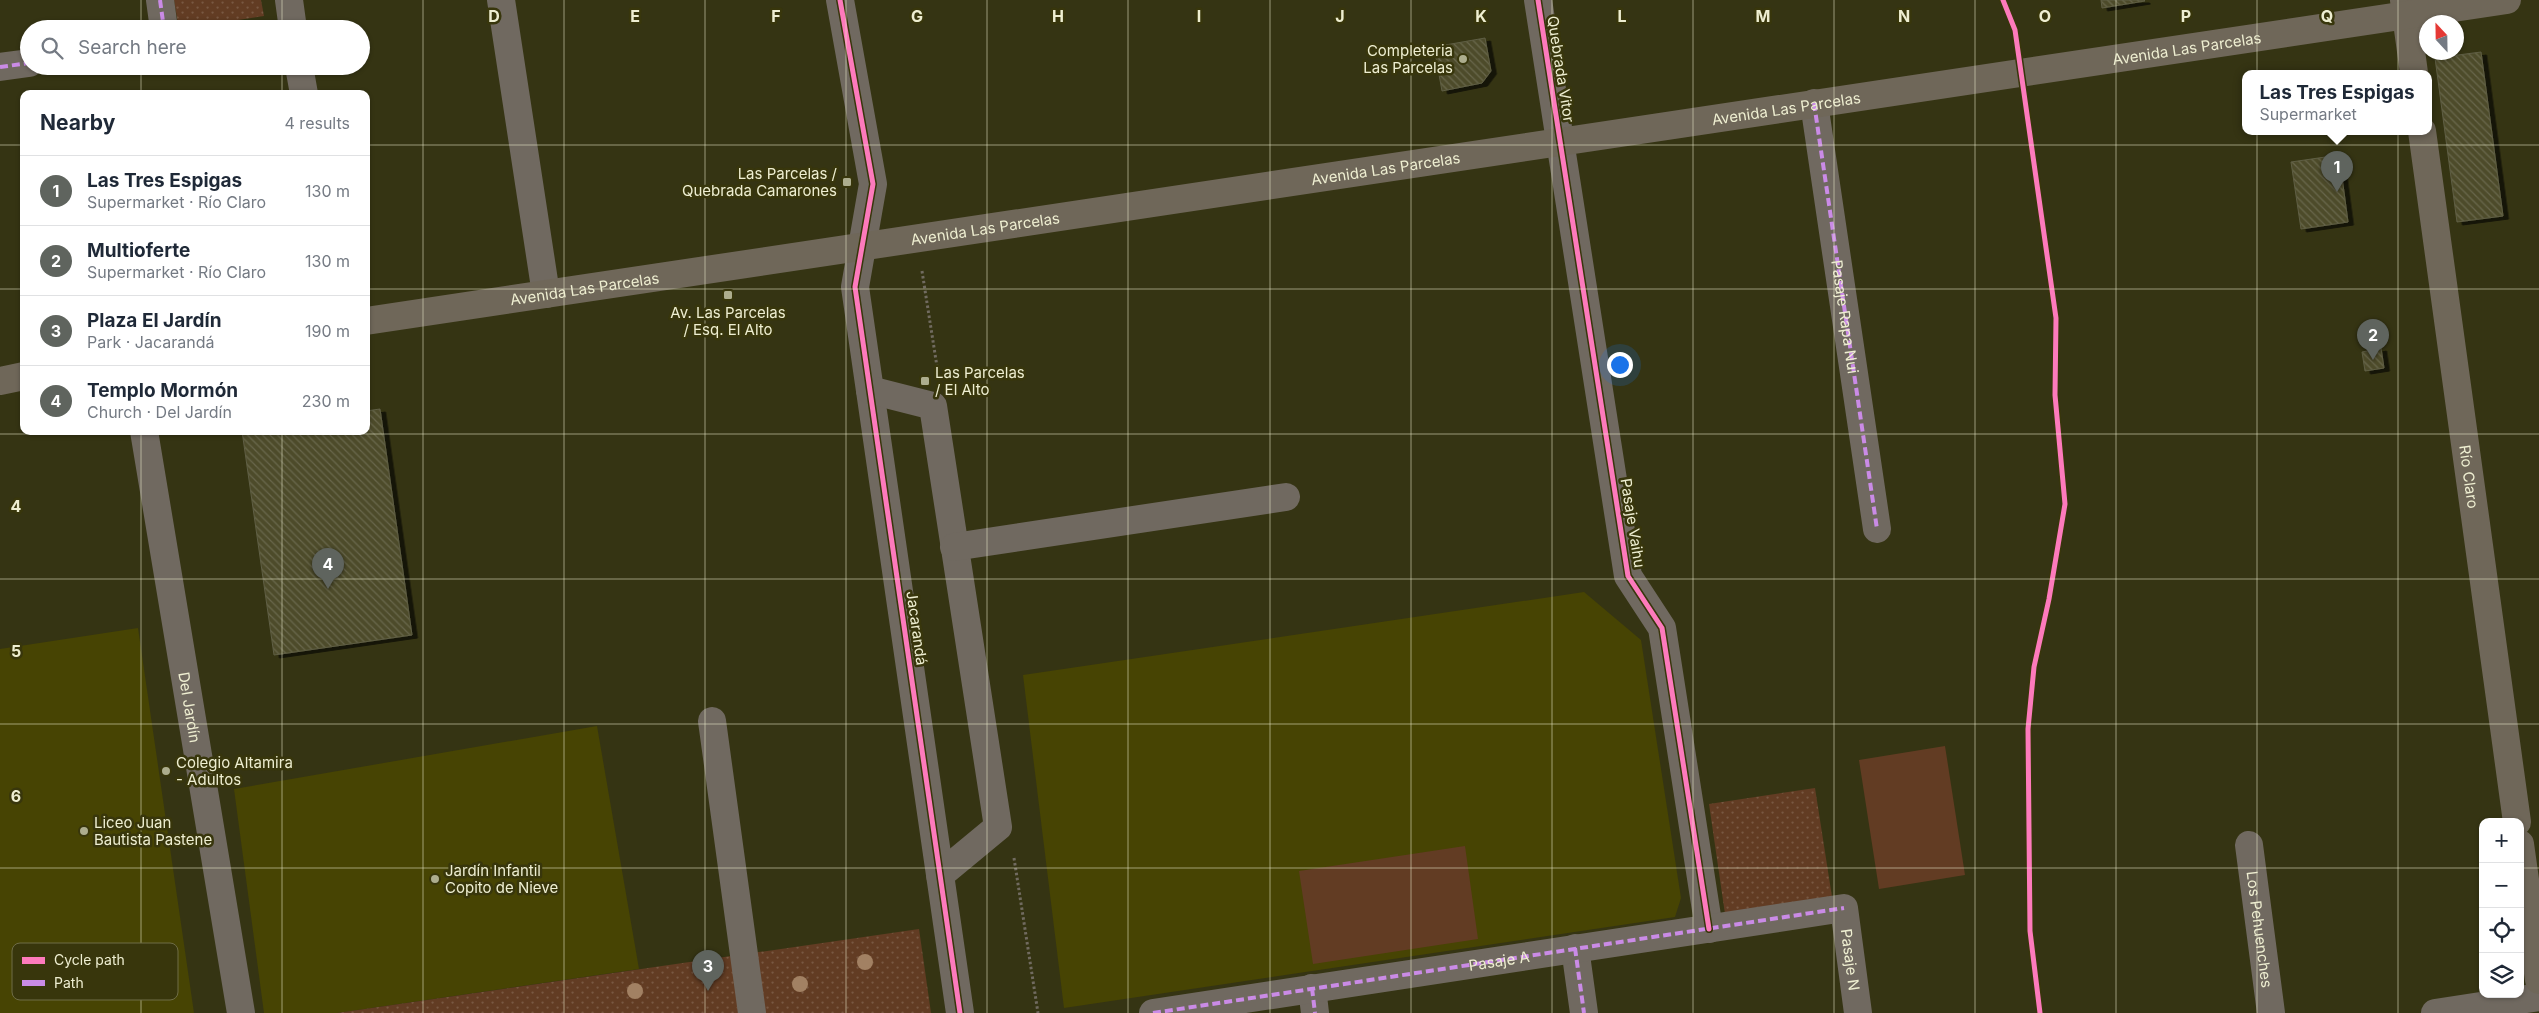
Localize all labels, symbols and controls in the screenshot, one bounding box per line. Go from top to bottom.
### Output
text: D [488,6,500,26]
text: E [630,6,640,26]
text: F [771,6,781,26]
text: G [911,6,923,26]
text: H [1052,6,1064,26]
text: I [1197,6,1201,26]
text: J [1335,6,1345,26]
text: K [1475,6,1487,26]
text: L [1617,6,1627,26]
text: M [1756,6,1770,26]
text: N [1898,6,1910,26]
text: O [2039,6,2051,26]
text: P [2181,6,2191,26]
text: Q [2321,6,2333,26]
street label: Quebrada Vitor [1543,14,1579,124]
north arrow [2419,15,2464,60]
search box [20,20,370,75]
street label: Avenida Las Parcelas [2111,27,2263,69]
icon: search [38,34,66,62]
text: Search here [78,36,187,59]
place label: Completeria Las Parcelas [1363,41,1453,77]
marker: Completeria Las Parcelas [1457,53,1469,65]
popup [2242,70,2432,135]
text: Las Tres Espigas [2259,81,2415,104]
street label: Avenida Las Parcelas [1710,88,1862,129]
text: Supermarket [2259,104,2357,124]
text: Nearby [40,110,115,135]
text: 4 results [285,113,350,133]
street label: Avenida Las Parcelas [1310,148,1461,189]
pin: 1 [2321,151,2353,192]
place label: Las Parcelas / Quebrada Camarones [682,164,838,200]
text: Las Tres Espigas [87,169,242,192]
marker: Las Parcelas / Quebrada Camarones [841,176,853,188]
text: 1 [53,181,59,201]
text: 130 m [305,181,350,201]
text: Supermarket · Río Claro [87,192,266,212]
street label: Avenida Las Parcelas [909,208,1061,249]
text: Multioferte [87,239,190,262]
text: 2 [51,251,61,271]
text: 130 m [305,251,350,271]
street label: Pasaje Rapa Nui [1828,258,1863,375]
text: Supermarket · Río Claro [87,262,266,282]
street label: Avenida Las Parcelas [509,268,660,309]
marker: Av. Las Parcelas / Esq. El Alto [722,289,734,301]
place label: Av. Las Parcelas / Esq. El Alto [670,303,786,339]
text: Plaza El Jardín [87,309,221,332]
pin: 2 [2357,319,2389,360]
text: 3 [51,321,61,341]
text: 190 m [305,321,350,341]
text: Park · Jacarandá [87,332,215,352]
your location [1607,352,1633,378]
place label: Las Parcelas / El Alto [935,363,1025,399]
marker: Las Parcelas / El Alto [919,375,931,387]
text: Templo Mormón [87,379,238,402]
text: 4 [51,391,61,411]
text: 230 m [302,391,350,411]
text: Church · Del Jardín [87,402,232,422]
street label: Río Claro [2456,444,2483,510]
street label: Pasaje Vaihu [1617,477,1649,569]
text: 4 [11,496,22,516]
pin: 4 [312,548,344,589]
street label: Jacarandá [902,590,932,666]
text: 5 [11,641,21,661]
street label: Del Jardín [175,670,205,744]
place label: Colegio Altamira - Adultos [176,753,293,789]
marker: Colegio Altamira - Adultos [160,765,172,777]
text: 6 [11,786,21,806]
place label: Liceo Juan Bautista Pastene [94,813,212,849]
map controls [2479,818,2524,998]
button: + [2479,818,2524,863]
marker: Liceo Juan Bautista Pastene [78,825,90,837]
place label: Jardín Infantil Copito de Nieve [445,861,558,897]
button: − [2479,863,2524,908]
street label: Los Pehuenches [2243,870,2277,989]
marker: Jardín Infantil Copito de Nieve [429,873,441,885]
button: locate [2479,908,2524,953]
street label: Pasaje N [1837,927,1864,992]
legend [12,943,178,1000]
street label: Pasaje A [1467,946,1531,974]
pin: 3 [692,950,724,991]
text: Cycle path [54,951,125,968]
button: layers [2479,953,2524,998]
text: Path [54,974,84,991]

